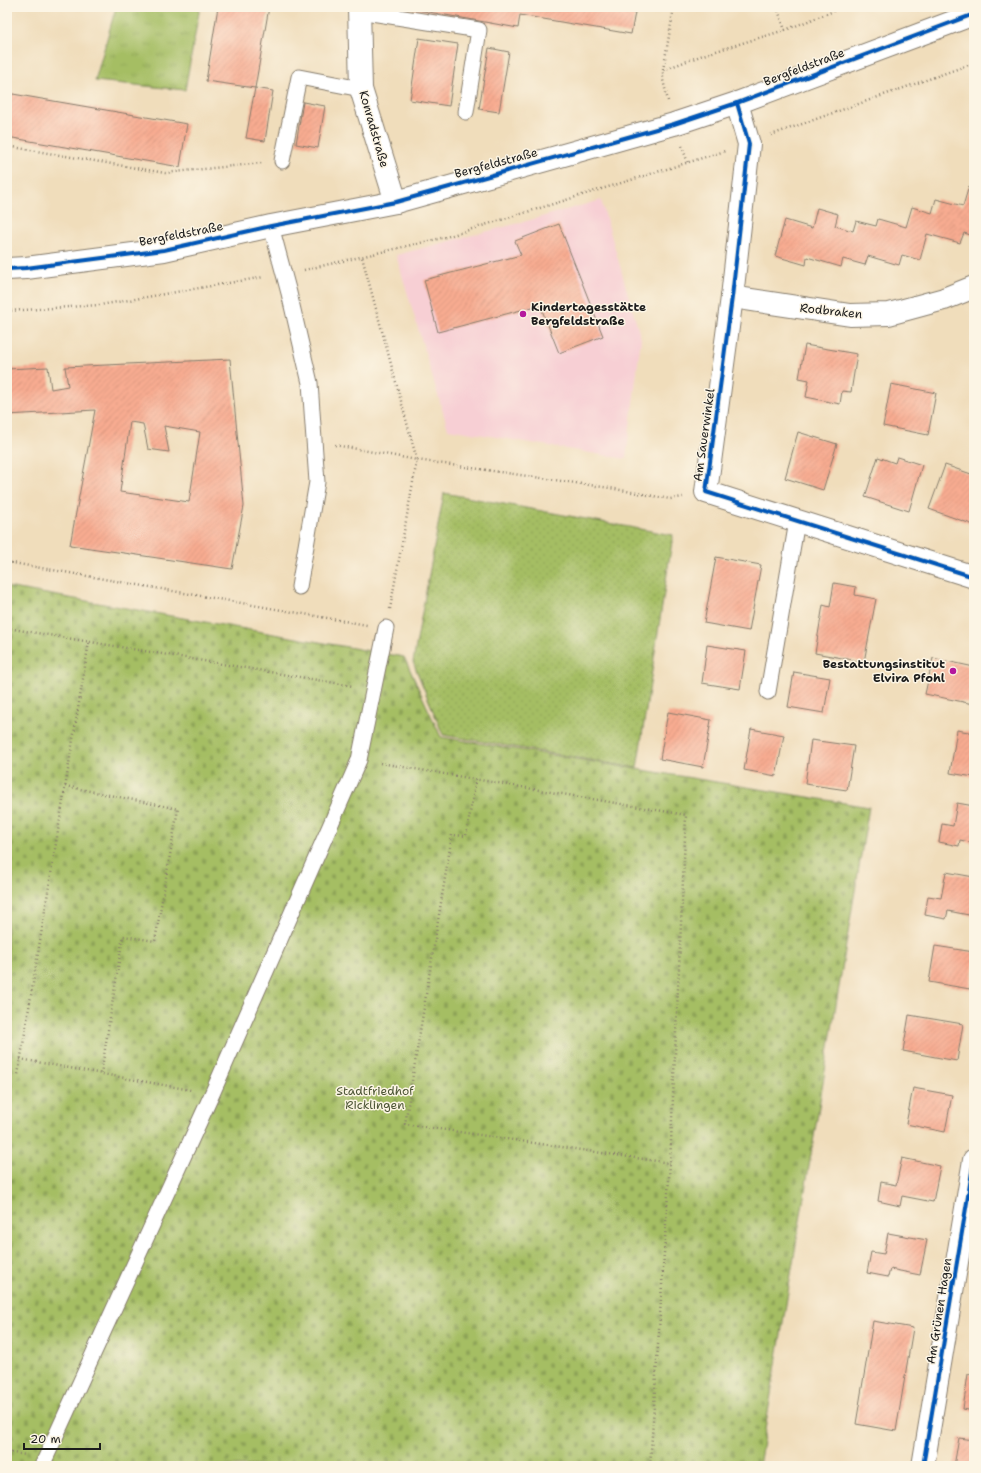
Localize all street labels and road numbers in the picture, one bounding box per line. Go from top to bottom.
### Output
street label: Bergfeldstraße [761,44,847,90]
street label: Konradstraße [355,89,393,169]
street label: Bergfeldstraße [453,144,539,182]
street label: Bergfeldstraße [138,218,225,250]
street label: Rodbraken [799,300,863,322]
street label: Am Sauerwinkel [690,387,718,482]
street label: Am Grünen Hagen [923,1257,955,1365]

